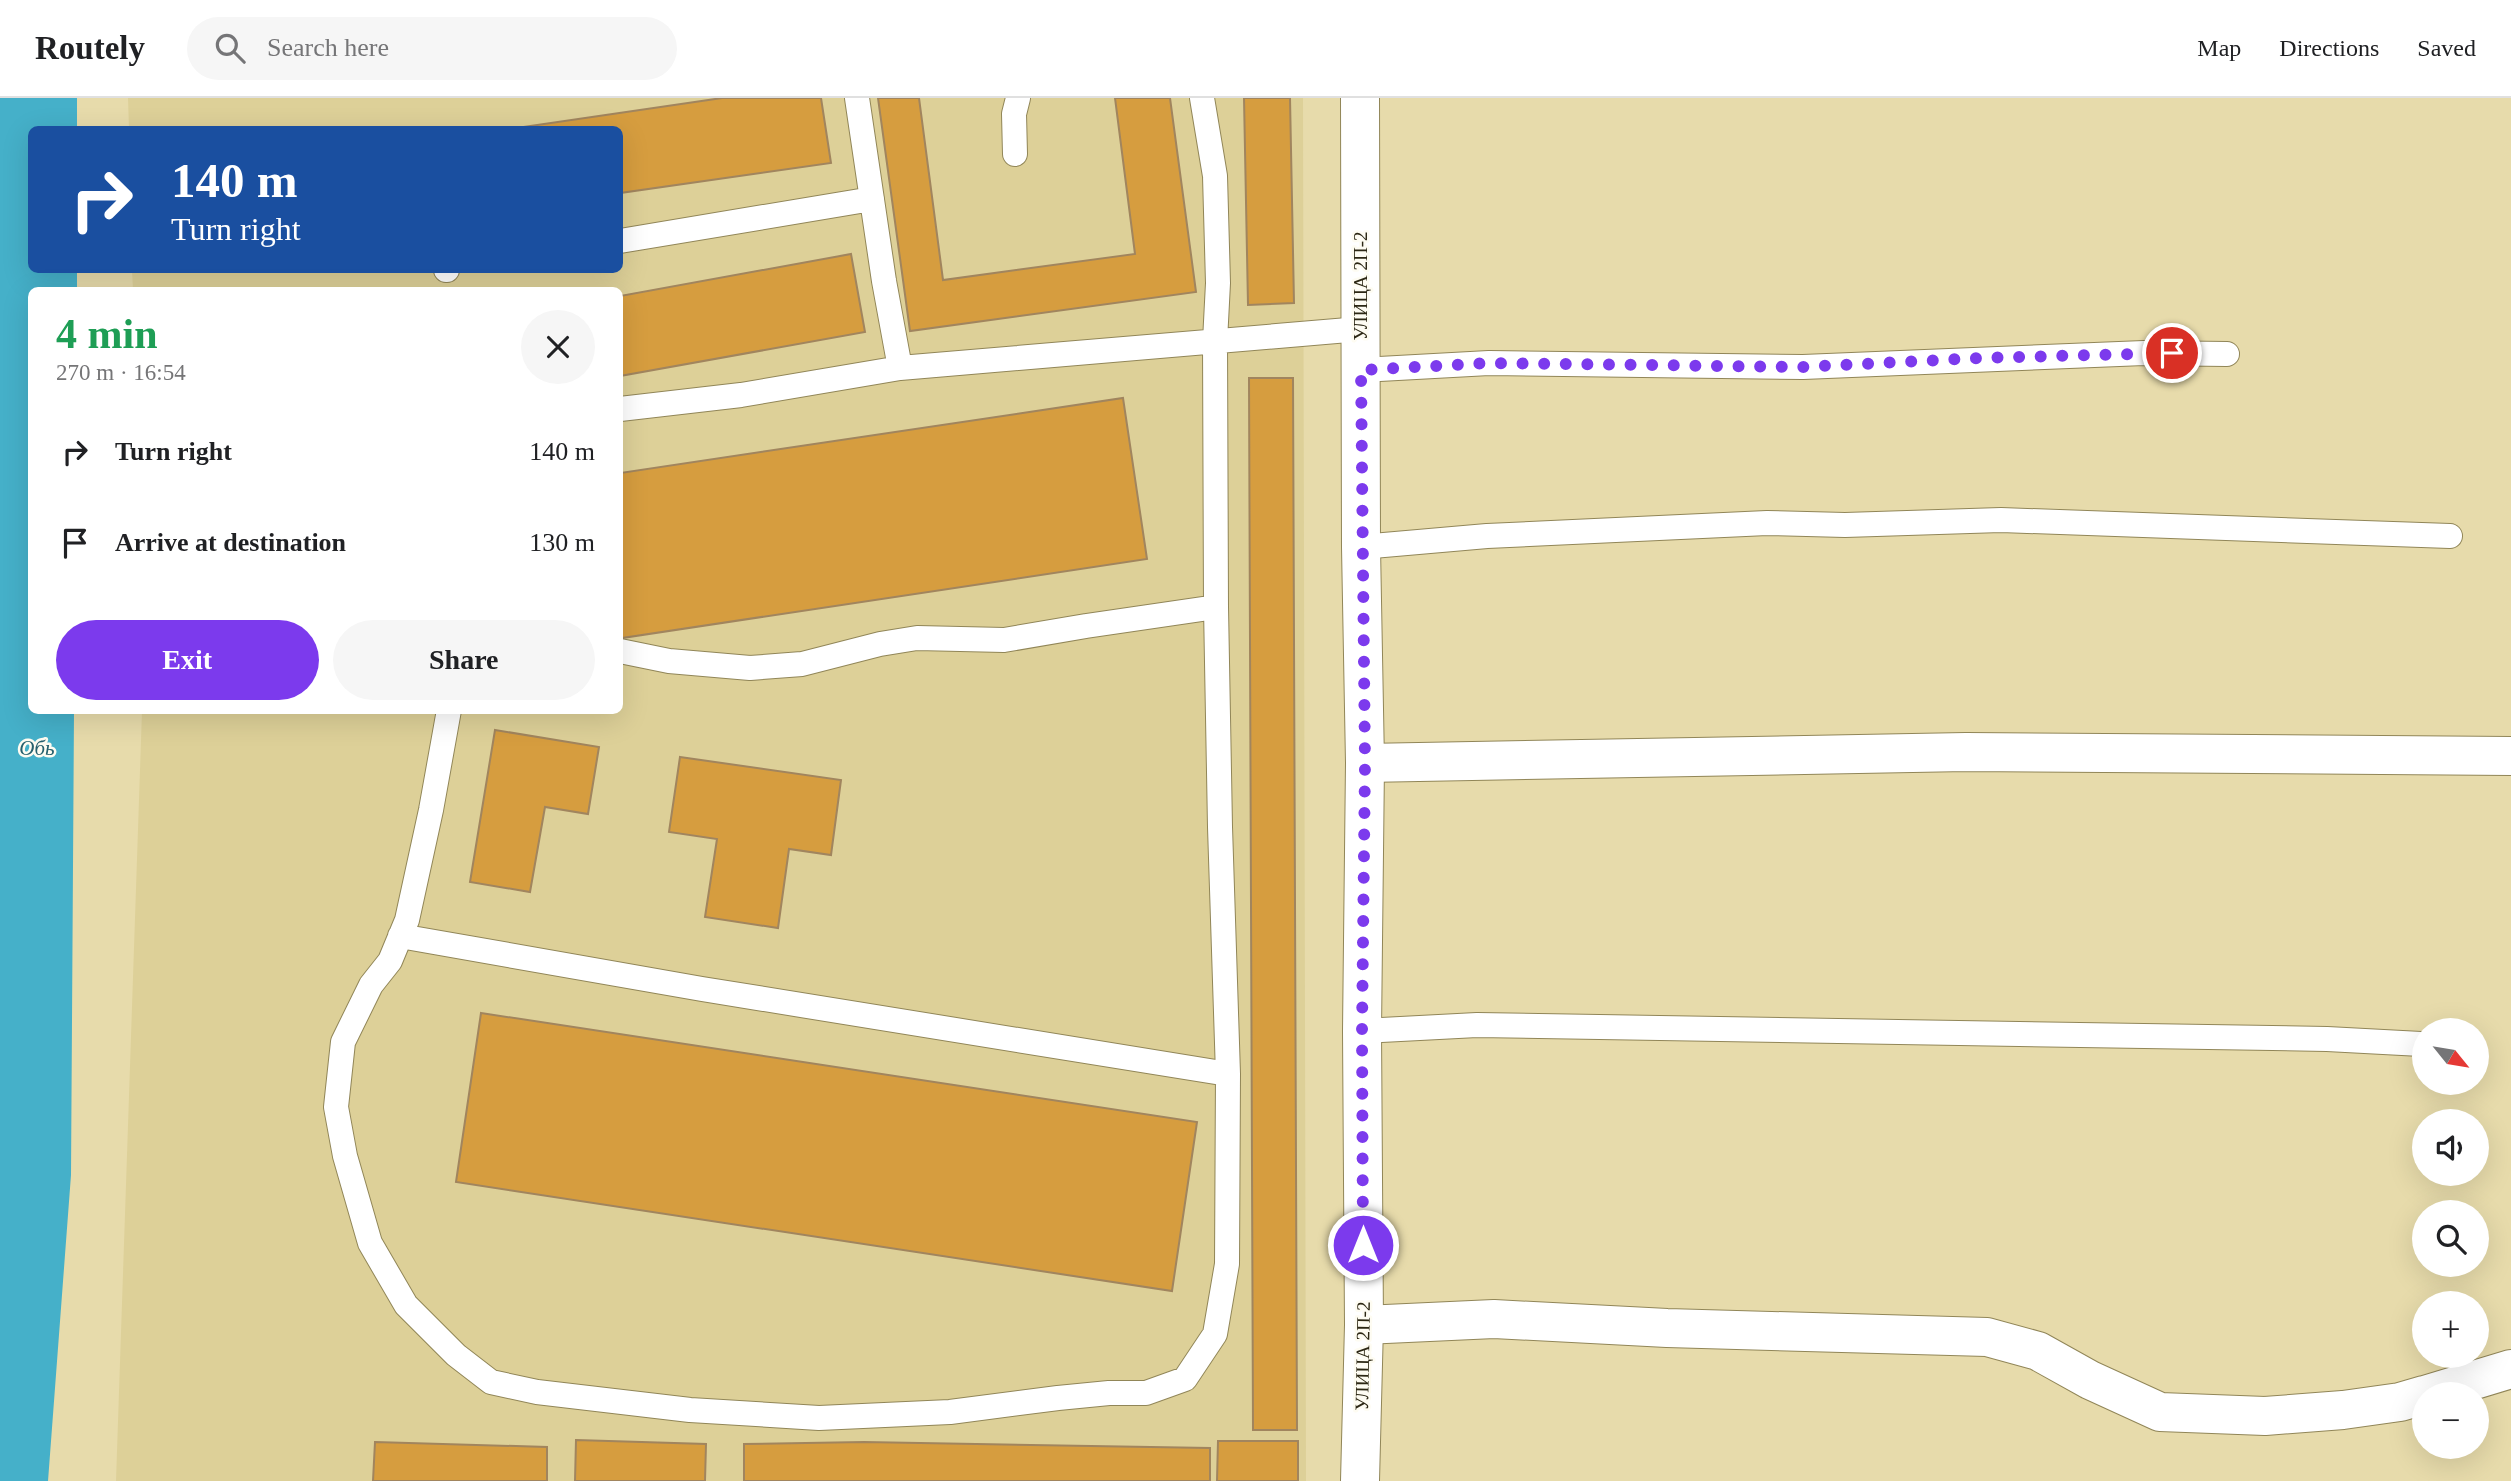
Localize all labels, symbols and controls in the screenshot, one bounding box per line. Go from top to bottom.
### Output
search box [187,17,677,80]
icon: search [211,29,249,67]
text: Routely [35,30,145,66]
text: Search here [267,33,389,62]
text: Map [2197,35,2241,61]
text: Directions [2279,35,2379,61]
text: Saved [2417,35,2476,61]
text: 140 m [171,153,298,208]
icon: right [56,154,147,245]
text: Turn right [171,211,301,247]
street label: УЛИЦА 2П-2 [1350,231,1371,341]
button: close [521,310,595,384]
text: 4 min [56,311,158,357]
pin [2142,323,2202,383]
icon: arrive [2153,334,2191,372]
text: 270 m · 16:54 [56,360,186,385]
icon: right [56,433,94,471]
text: Turn right [115,437,232,466]
text: 140 m [529,437,595,466]
icon: arrive [56,524,94,562]
text: Arrive at destination [115,528,346,557]
text: 130 m [529,528,595,557]
button: Exit [56,620,319,700]
button: Share [333,620,595,700]
water label: Обь [19,736,55,760]
north arrow [2412,1018,2488,1096]
map controls [2412,1018,2489,1459]
button: sound [2412,1109,2489,1186]
button: search [2412,1200,2489,1277]
position arrow [1326,1208,1400,1282]
button: + [2412,1291,2489,1368]
street label: УЛИЦА 2П-2 [1351,1301,1374,1411]
button: − [2412,1382,2489,1459]

